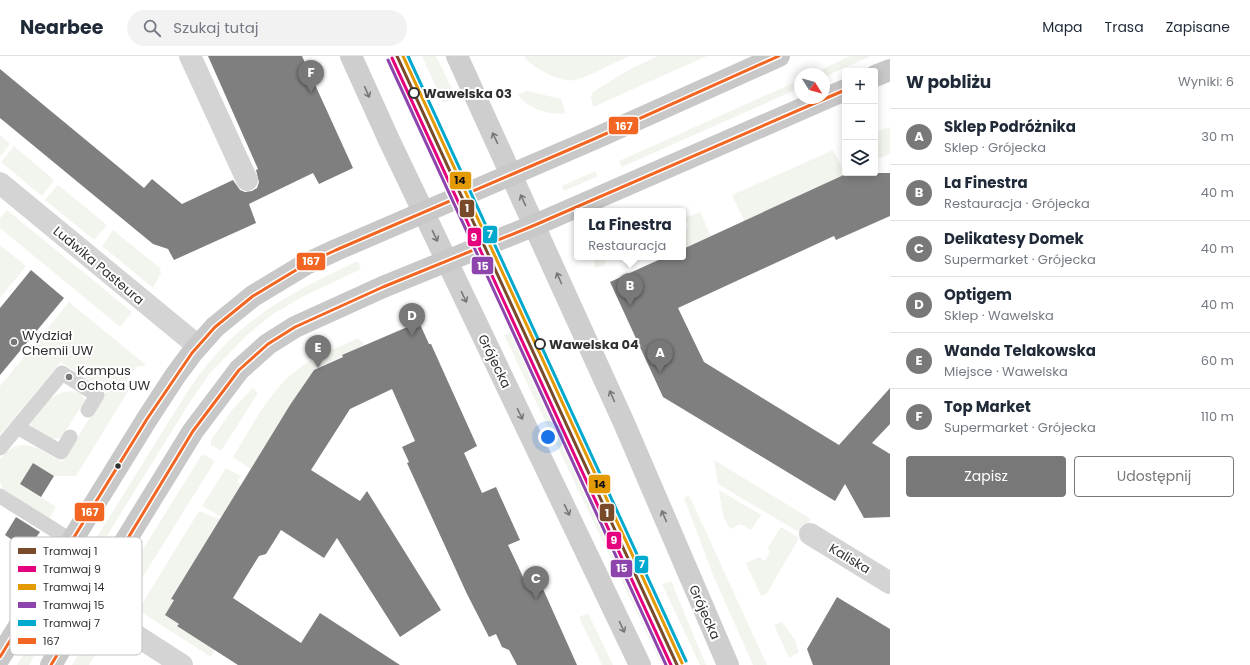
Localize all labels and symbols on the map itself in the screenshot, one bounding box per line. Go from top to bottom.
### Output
pin: F [298,60,324,93]
north arrow [794,68,830,104]
place label: Wawelska 03 [423,84,512,103]
one-way arrow [364,85,371,97]
marker: Wawelska 03 [408,87,420,99]
line badge: 167 [608,116,639,135]
text: 167 [615,118,633,134]
one-way arrow [491,132,498,144]
line badge: 14 [449,171,472,190]
text: 14 [454,172,466,188]
one-way arrow [519,194,526,206]
line badge: 1 [459,199,475,218]
text: 1 [465,200,469,216]
street label: Ludwika Pasteura [49,222,148,309]
line badge: 7 [482,225,498,244]
text: 7 [487,226,493,242]
line badge: 9 [467,227,482,247]
text: 9 [471,229,478,245]
one-way arrow [432,230,439,242]
line badge: 167 [296,252,326,271]
text: 167 [302,253,320,269]
line badge: 15 [471,256,494,275]
text: 15 [477,258,489,274]
one-way arrow [555,272,562,284]
pin: B [617,273,643,306]
one-way arrow [461,290,468,302]
pin: D [399,303,425,336]
place label: Wydział Chemii UW [22,326,93,360]
street label: Grójecka [473,331,516,391]
pin: E [305,335,331,368]
place label: Wawelska 04 [549,335,639,354]
marker: Wydział Chemii UW [9,337,19,347]
marker: Wawelska 04 [534,338,546,350]
pin: A [647,340,673,373]
place label: Kampus Ochota UW [77,361,151,395]
marker: Kampus Ochota UW [64,372,74,382]
one-way arrow [608,391,615,403]
one-way arrow [517,407,524,419]
your location [538,427,558,447]
unlabelled marker [113,461,123,471]
line badge: 14 [588,474,611,494]
text: 14 [594,476,606,492]
line badge: 167 [74,502,105,522]
one-way arrow [564,503,571,515]
line badge: 1 [599,503,615,522]
text: 167 [81,504,99,520]
text: 1 [605,505,609,521]
one-way arrow [659,510,667,522]
line badge: 9 [606,531,622,550]
text: 9 [611,532,618,548]
legend [10,537,142,655]
street label: Kaliska [825,539,874,578]
text: Tramwaj 1 [43,543,97,559]
line badge: 7 [634,555,649,574]
text: 7 [639,556,645,572]
line badge: 15 [610,559,633,578]
text: 15 [616,560,628,576]
text: Tramwaj 9 [43,561,101,577]
pin: C [523,566,549,599]
text: Tramwaj 14 [43,579,104,595]
street label: Grójecka [684,582,725,643]
text: Tramwaj 15 [43,597,104,613]
text: Tramwaj 7 [43,615,100,631]
one-way arrow [619,621,626,633]
text: 167 [43,633,60,649]

